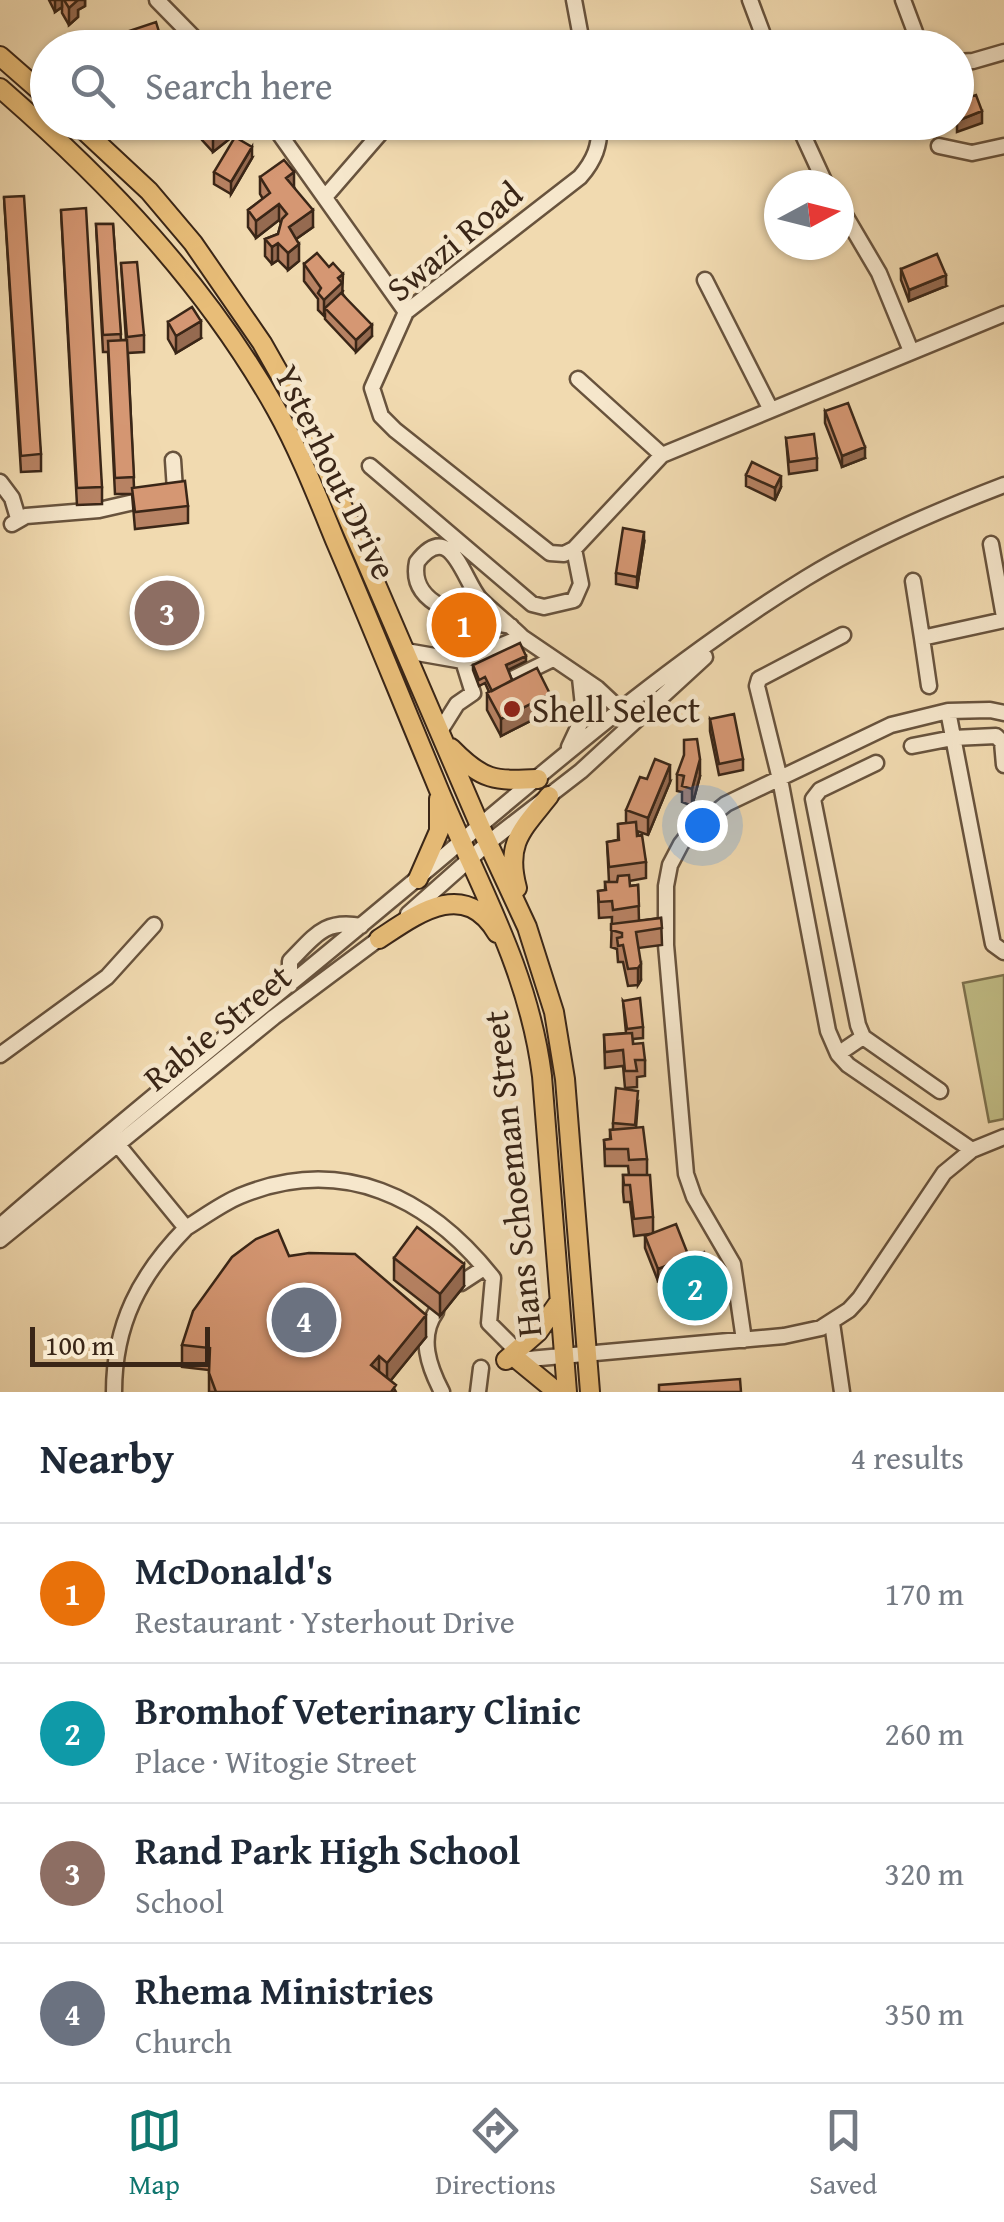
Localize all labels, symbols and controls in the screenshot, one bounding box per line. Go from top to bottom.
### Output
search box [30,30,974,140]
text: Search here [145,57,333,113]
icon: search [65,58,120,113]
street label: Swazi Road [375,169,533,313]
north arrow [764,170,854,260]
street label: Ysterhout Drive [262,356,410,588]
pin: 3 [134,576,200,650]
pin: 1 [432,588,496,662]
place label: Shell Select [532,684,700,735]
marker: Shell Select [501,698,523,720]
your location [677,800,728,851]
street label: Rabie Street [132,951,302,1103]
street label: Hans Schoeman Street [469,1008,555,1340]
pin: 2 [662,1250,728,1326]
pin: 4 [272,1282,336,1358]
scale bar [30,1322,210,1366]
text: 100 m [45,1324,114,1365]
text: Nearby [40,1427,174,1488]
text: 4 results [851,1434,964,1481]
text: McDonald's [135,1542,333,1598]
text: 1 [64,1570,81,1617]
text: 170 m [885,1570,964,1617]
text: Restaurant · Ysterhout Drive [135,1598,515,1645]
text: Bromhof Veterinary Clinic [135,1682,581,1738]
text: 2 [64,1710,81,1757]
text: 260 m [885,1710,964,1757]
text: Place · Witogie Street [135,1738,417,1785]
text: Rand Park High School [135,1822,520,1878]
text: 3 [64,1850,81,1897]
text: 320 m [885,1850,964,1897]
text: School [135,1878,224,1925]
text: Rhema Ministries [135,1962,434,2018]
text: 4 [64,1990,81,2037]
text: 350 m [885,1990,964,2037]
text: Church [135,2018,232,2065]
tab: Map [127,2103,182,2204]
tab: Directions [435,2103,556,2204]
tab: Saved [809,2103,877,2204]

